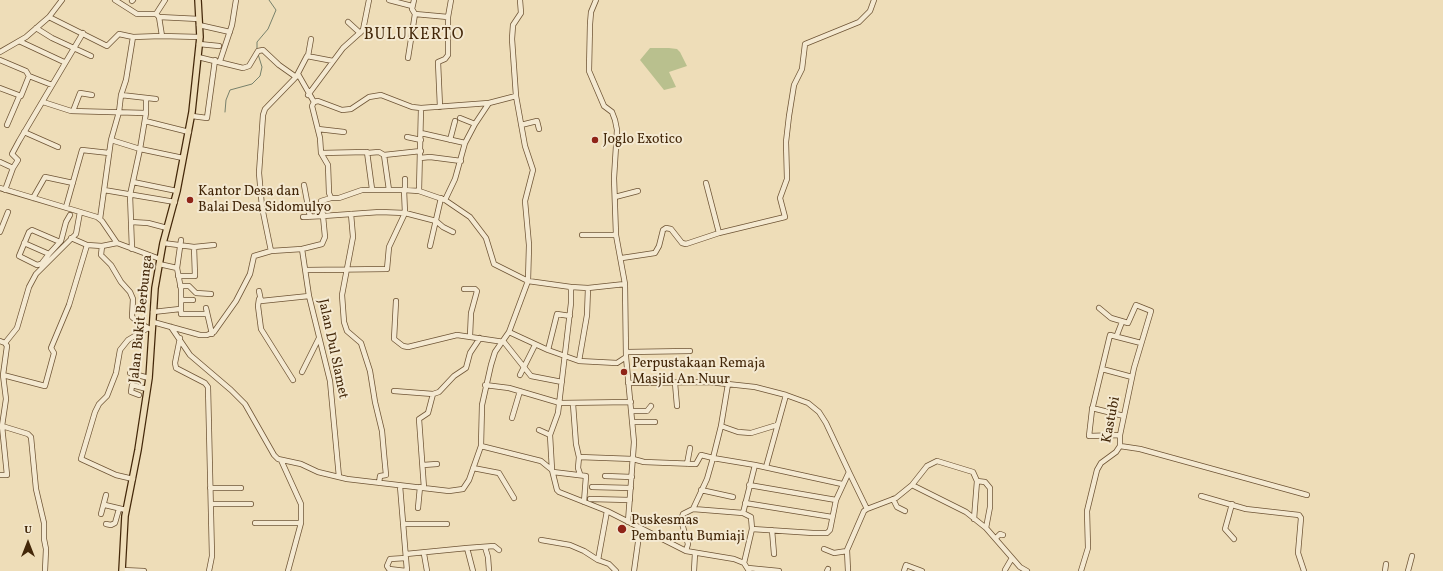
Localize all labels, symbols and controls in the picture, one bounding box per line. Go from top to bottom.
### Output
district label: BULUKERTO [364,26,464,46]
place label: Joglo Exotico [603,132,682,148]
marker: Joglo Exotico [590,135,600,145]
place label: Kantor Desa dan Balai Desa Sidomulyo [198,184,331,216]
marker: Kantor Desa dan Balai Desa Sidomulyo [185,195,195,205]
street label: Jalan Bukit Berbunga [127,254,157,384]
street label: Jalan Dul Slamet [313,297,351,401]
place label: Perpustakaan Remaja Masjid An Nuur [632,356,765,388]
marker: Perpustakaan Remaja Masjid An Nuur [619,367,629,377]
street label: Kastubi [1099,395,1125,445]
place label: Puskesmas Pembantu Bumiaji [631,513,745,546]
north arrow [8,523,48,563]
text: U [24,523,32,538]
marker: Puskesmas Pembantu Bumiaji [616,523,628,535]

